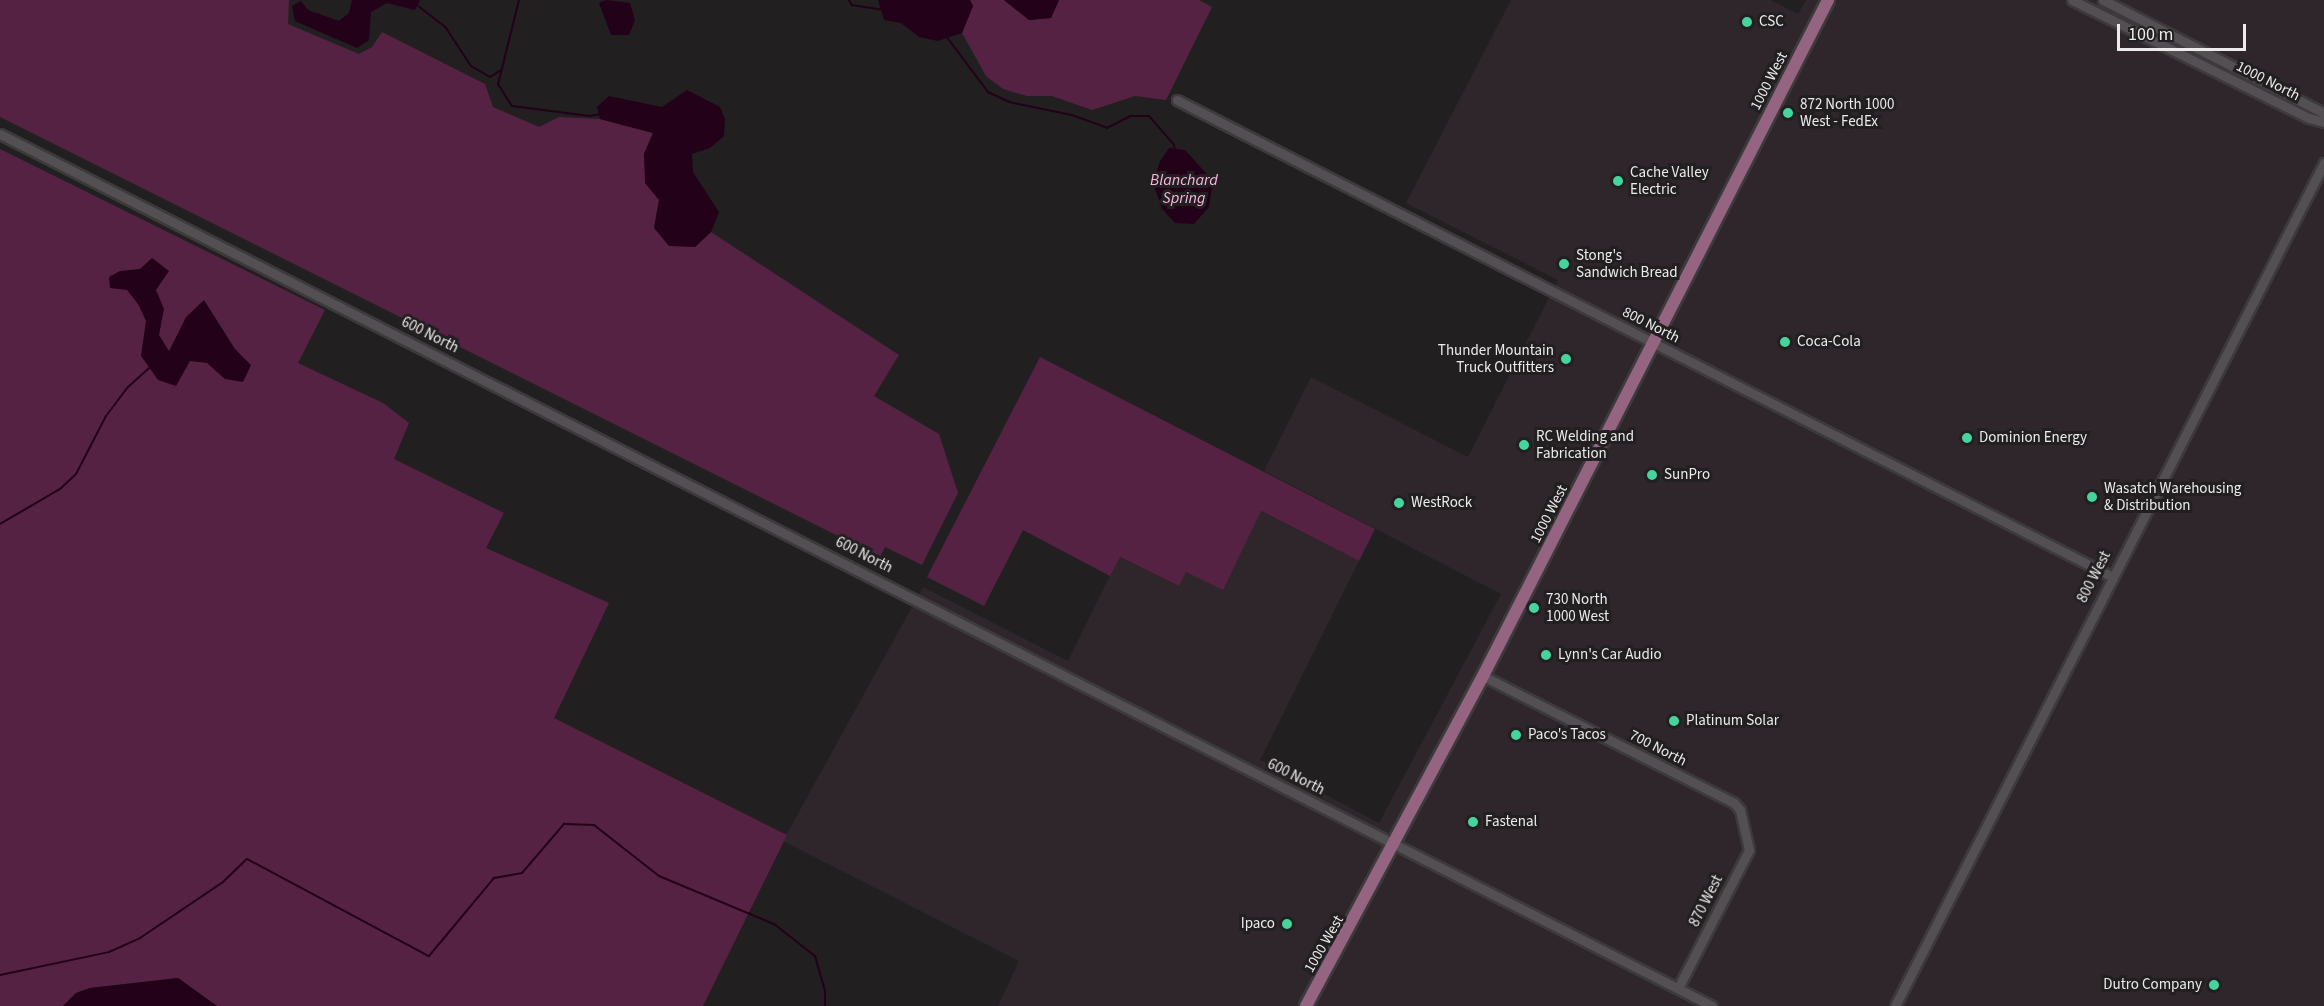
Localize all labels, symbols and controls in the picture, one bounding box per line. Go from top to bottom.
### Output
scale bar [2120,12,2249,50]
place label: CSC [1759,13,1784,31]
marker: CSC [1740,15,1754,29]
text: 100 m [2128,22,2173,47]
street label: 1000 West [1747,49,1791,113]
street label: 1000 North [2233,57,2303,105]
place label: 872 North 1000 West - FedEx [1800,95,1894,130]
marker: 872 North 1000 West - FedEx [1781,106,1795,120]
place label: Cache Valley Electric [1630,163,1709,198]
water label: Blanchard Spring [1150,170,1218,208]
marker: Cache Valley Electric [1611,174,1625,188]
place label: Stong's Sandwich Bread [1576,246,1678,281]
marker: Stong's Sandwich Bread [1557,257,1571,271]
street label: 800 North [1619,303,1683,347]
street label: 600 North [398,313,462,357]
place label: Coca-Cola [1797,333,1861,351]
marker: Coca-Cola [1778,335,1792,349]
place label: Thunder Mountain Truck Outfitters [1438,341,1554,376]
marker: Thunder Mountain Truck Outfitters [1559,352,1573,366]
place label: RC Welding and Fabrication [1536,427,1634,462]
place label: Dominion Energy [1979,429,2087,447]
marker: Dominion Energy [1960,431,1974,445]
marker: RC Welding and Fabrication [1517,438,1531,452]
place label: SunPro [1664,466,1710,484]
marker: SunPro [1645,468,1659,482]
place label: Wasatch Warehousing & Distribution [2104,479,2241,514]
street label: 1000 West [1527,482,1571,546]
marker: Wasatch Warehousing & Distribution [2085,490,2099,504]
place label: WestRock [1411,494,1472,512]
marker: WestRock [1392,496,1406,510]
street label: 600 North [832,533,896,577]
street label: 800 West [2073,548,2115,606]
place label: 730 North 1000 West [1546,590,1609,625]
marker: 730 North 1000 West [1527,601,1541,615]
place label: Lynn's Car Audio [1558,646,1662,664]
marker: Lynn's Car Audio [1539,648,1553,662]
place label: Platinum Solar [1686,712,1779,730]
marker: Platinum Solar [1667,714,1681,728]
place label: Paco's Tacos [1528,726,1606,744]
street label: 700 North [1626,726,1690,770]
marker: Paco's Tacos [1509,728,1523,742]
street label: 600 North [1264,755,1328,799]
place label: Fastenal [1485,813,1537,831]
marker: Fastenal [1466,815,1480,829]
street label: 870 West [1685,872,1727,930]
street label: 1000 West [1300,912,1348,976]
place label: Ipaco [1241,915,1275,933]
marker: Ipaco [1280,917,1294,931]
place label: Dutro Company [2103,976,2202,994]
marker: Dutro Company [2207,978,2221,992]

